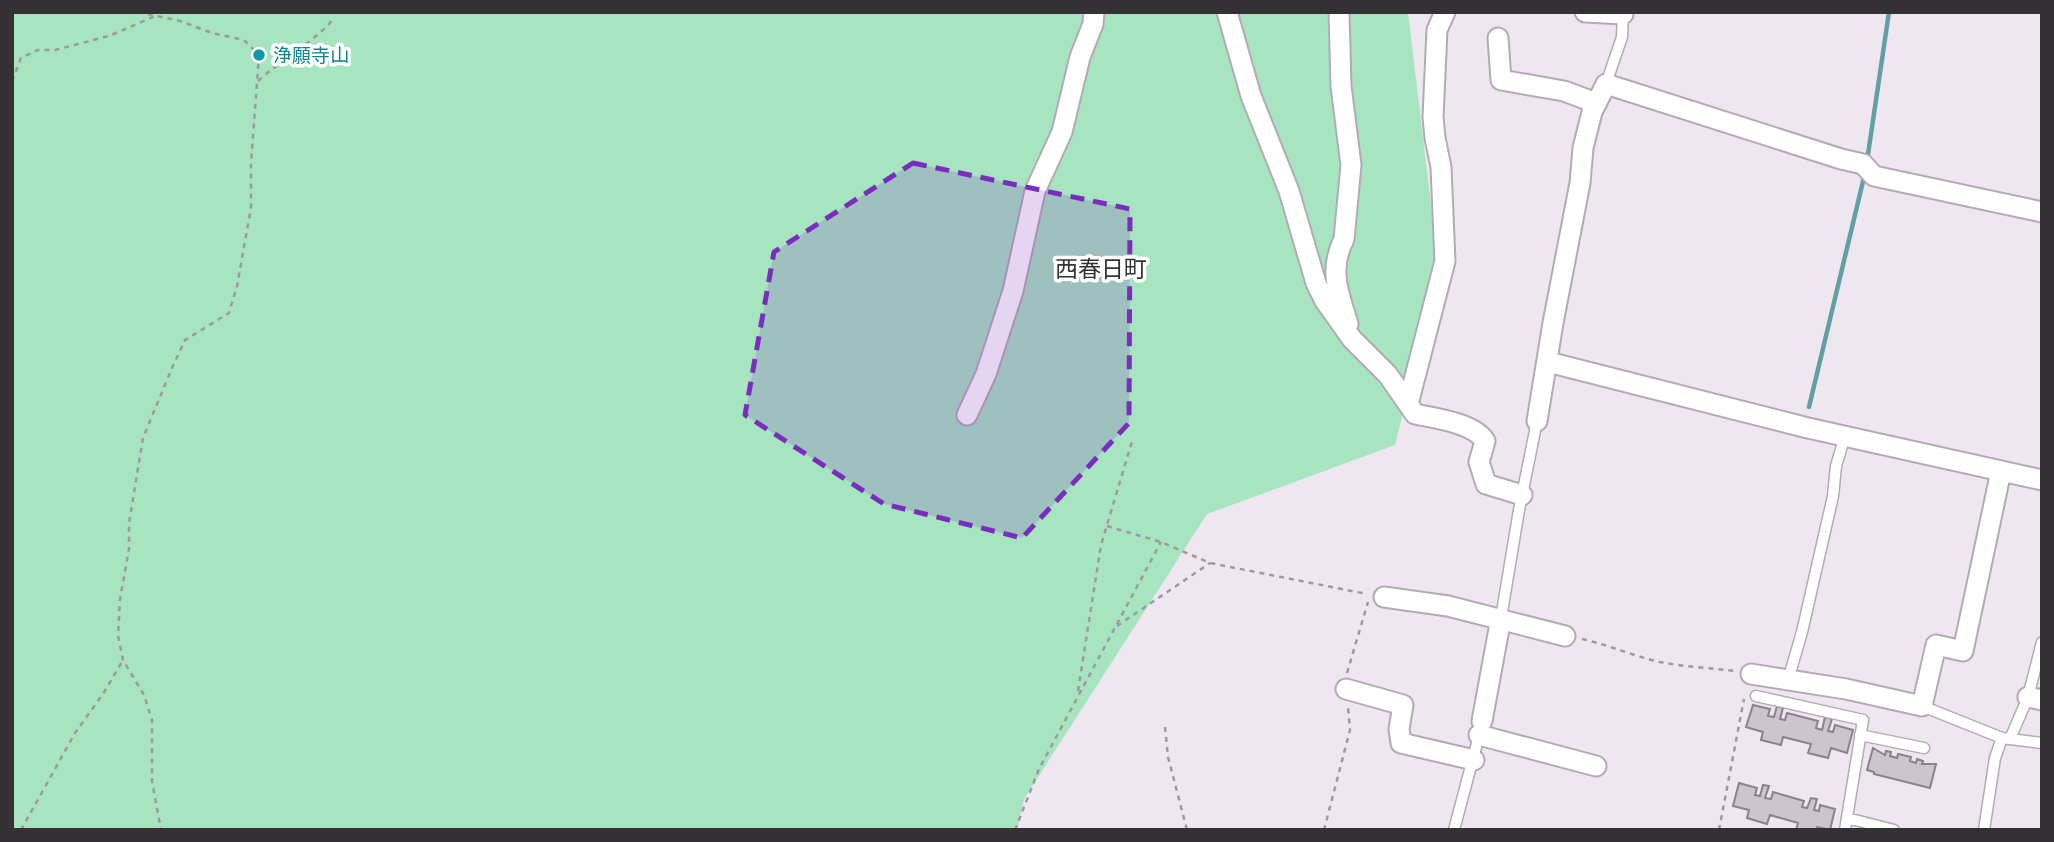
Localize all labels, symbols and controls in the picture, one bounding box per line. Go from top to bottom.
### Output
place label: 浄願寺山 [273,44,349,67]
marker: 浄願寺山 [251,47,267,63]
district label: 西春日町 [1055,255,1147,283]

